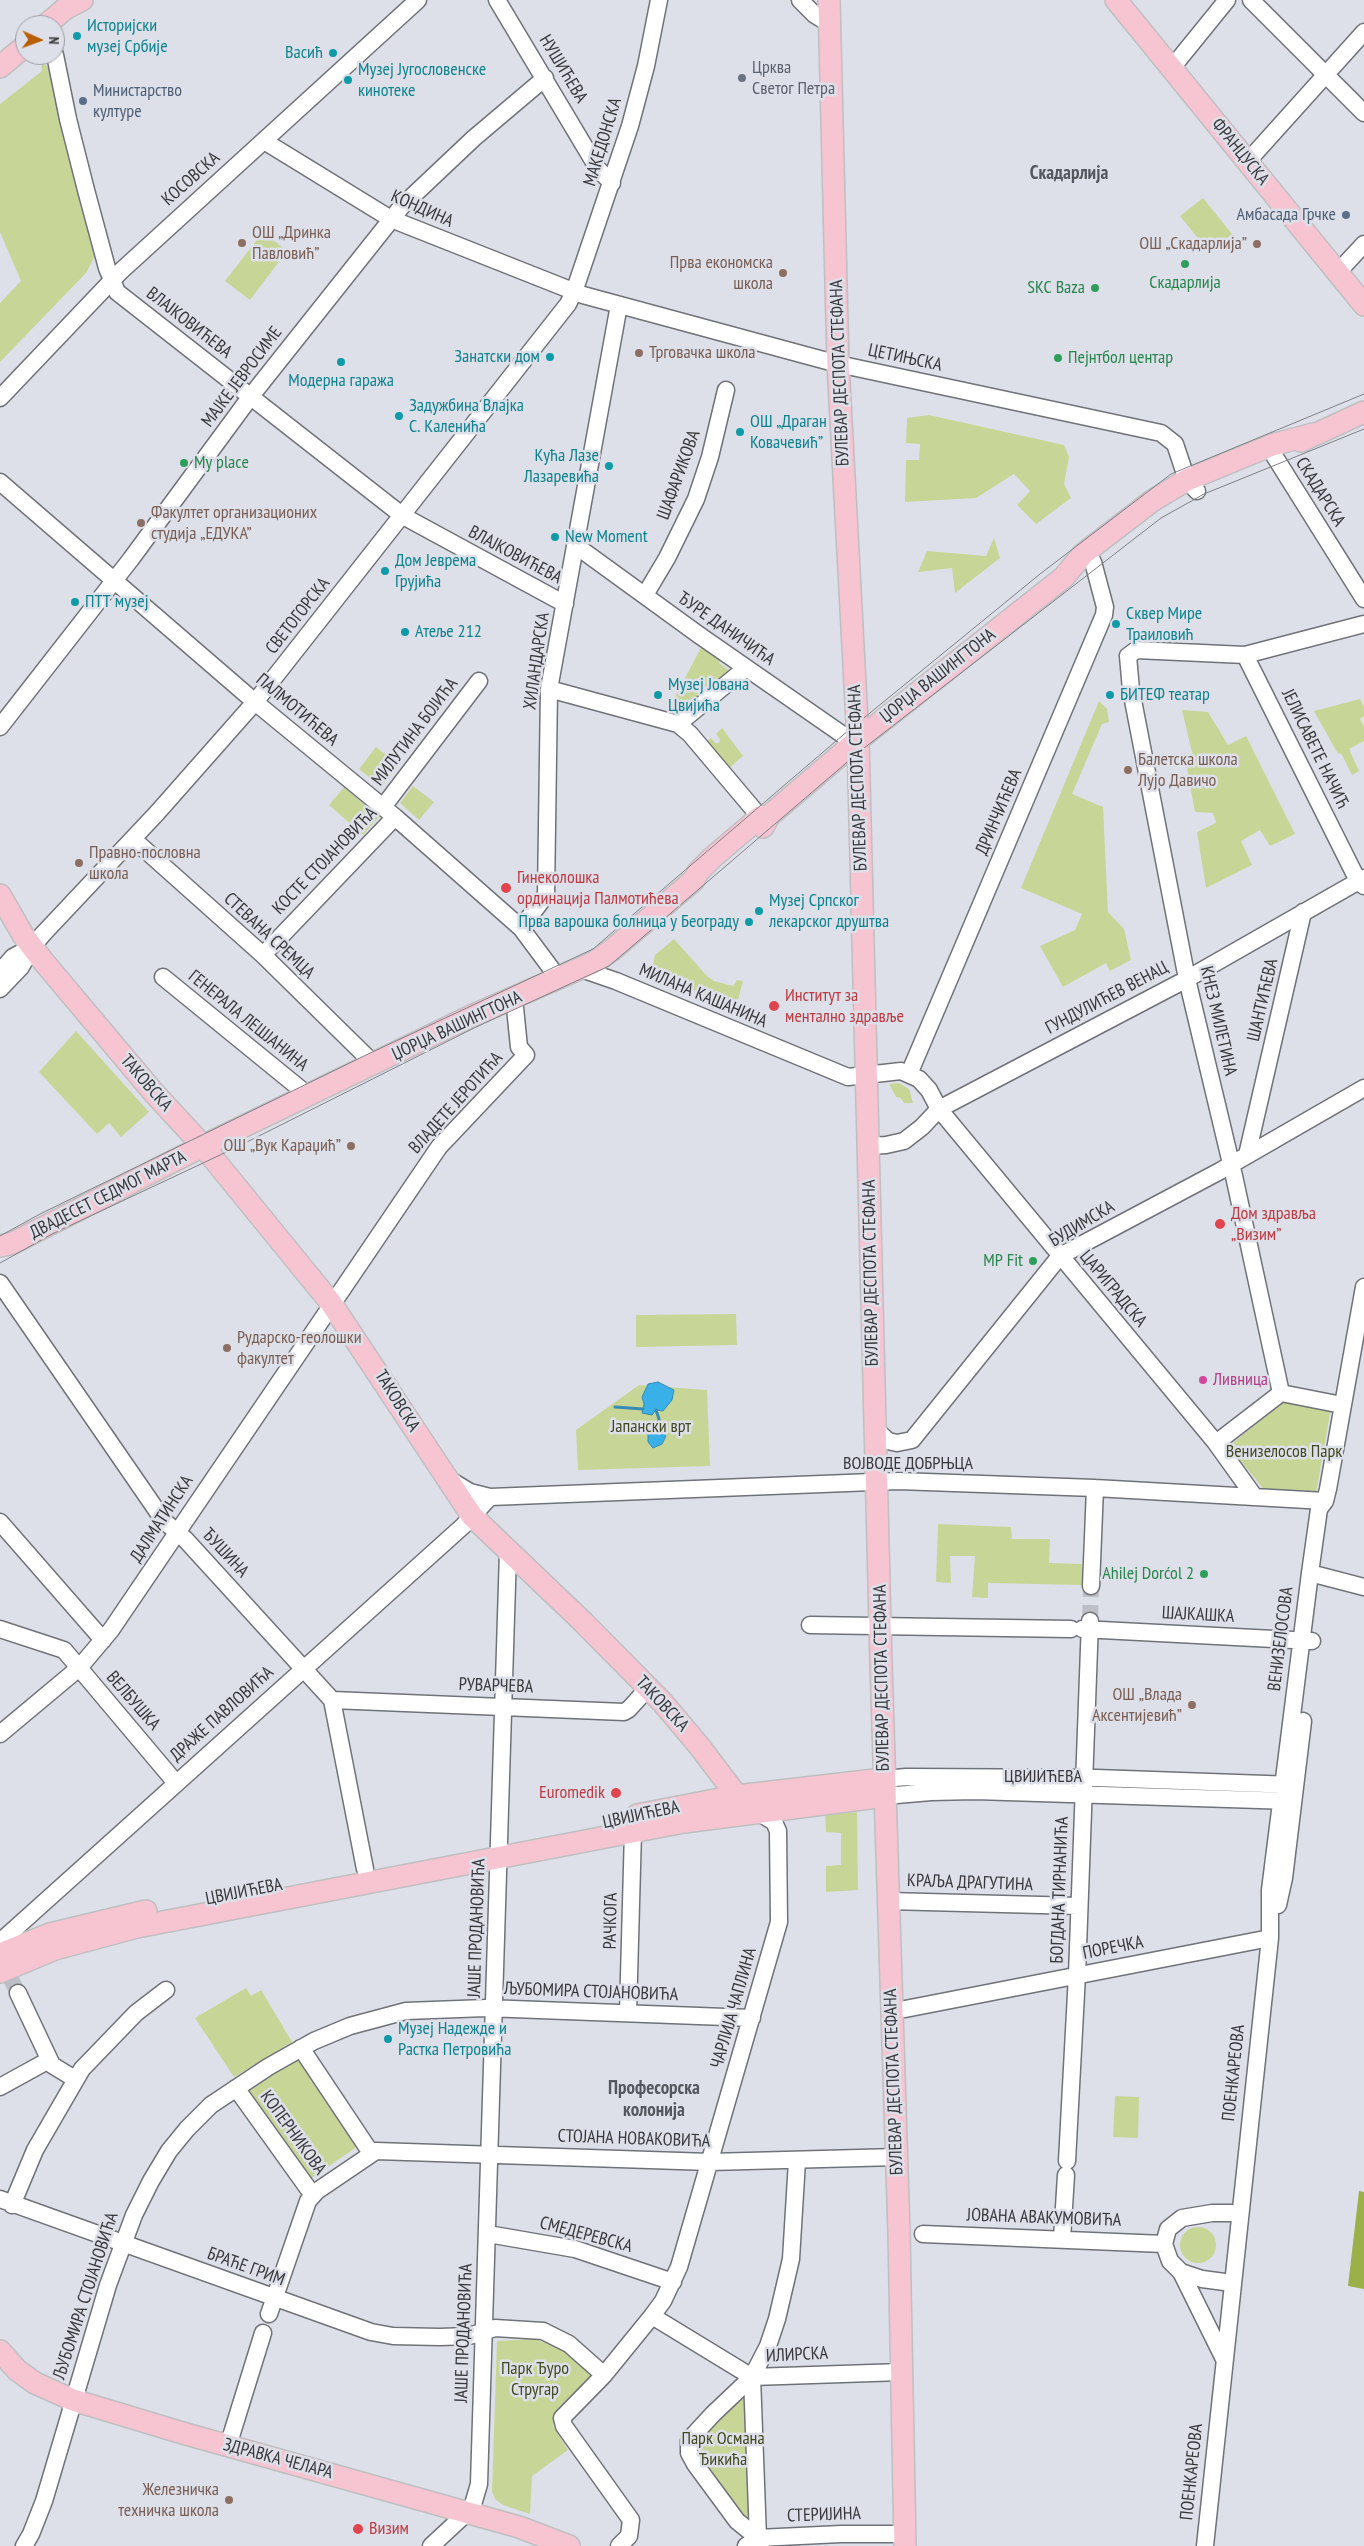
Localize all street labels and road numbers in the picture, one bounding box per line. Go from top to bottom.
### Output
street label: НУШИЋЕВА [534,31,592,107]
street label: МАКЕДОНСКА [579,95,627,189]
street label: ФРАНЦУСКА [1207,114,1273,190]
street label: КОСОВСКА [158,147,224,211]
street label: КОНДИНА [388,186,456,232]
street label: БУЛЕВАР ДЕСПОТА СТЕФАНА [826,279,854,467]
street label: ВЛАЈКОВИЋЕВА [142,283,236,363]
street label: МАЈКЕ ЈЕВРОСИМЕ [197,322,287,432]
street label: ЦЕТИЊСКА [866,340,944,376]
street label: ШАФАРИКОВА [653,427,705,523]
street label: СКАДАРСКА [1290,454,1350,530]
street label: ВЛАЈКОВИЋЕВА [465,521,565,589]
street label: СВЕТОГОРСКА [261,573,335,659]
street label: ЂУРЕ ДАНИЧИЋА [673,587,779,671]
street label: ХИЛАНДАРСКА [520,611,554,711]
street label: ЏОРЏА ВАШИНГТОНА [876,624,1000,728]
street label: ПАЛМОТИЋЕВА [251,669,343,751]
street label: МИЛУТИНА БОЈИЋА [367,674,463,790]
street label: БУЛЕВАР ДЕСПОТА СТЕФАНА [844,684,872,872]
street label: ЈЕЛИСАВЕТЕ НАЧИЋ [1277,686,1353,812]
street label: ДРИНЧИЋЕВА [971,766,1027,858]
street label: КОСТЕ СТОЈАНОВИЋА [268,803,382,919]
street label: СТЕВАНА СРЕМЦА [219,888,319,984]
street label: ГУНДУЛИЋЕВ ВЕНАЦ [1042,957,1172,1039]
street label: ШАНТИЋЕВА [1243,957,1283,1043]
street label: МИЛАНА КАШАНИНА [636,959,770,1033]
street label: КНЕЗ МИЛЕТИНА [1195,964,1241,1078]
street label: ГЕНЕРАЛА ЛЕШЈАНИНА [184,966,312,1076]
street label: ЏОРЏА ВАШИНГТОНА [389,987,525,1065]
street label: ВЛАДЕТЕ ЈЕРОТИЋА [405,1048,507,1158]
street label: ТАКОВСКА [115,1050,177,1116]
street label: ДВАДЕСЕТ СЕДМОГ МАРТА [26,1146,190,1244]
street label: БУЛЕВАР ДЕСПОТА СТЕФАНА [859,1179,883,1367]
street label: БУДИМСКА [1046,1196,1118,1252]
street label: ЦАРИГРАДСКА [1075,1246,1151,1332]
street label: ТАКОВСКА [370,1366,424,1436]
street label: ВОЈВОДЕ ДОБРЊЦА [843,1453,973,1475]
street label: ДАЛМАТИНСКА [126,1471,198,1567]
street label: ЂУШИНА [197,1524,253,1582]
street label: БУЛЕВАР ДЕСПОТА СТЕФАНА [870,1584,894,1772]
street label: ВЕНИЗЕЛОСОВА [1264,1586,1298,1692]
street label: ШАЈКАШКА [1161,1602,1235,1628]
street label: ДРАЖЕ ПАВЛОВИЋА [166,1662,278,1766]
street label: ВЕЛБУШКА [101,1667,165,1735]
street label: ТАКОВСКА [631,1672,693,1736]
street label: РУВАРЧЕВА [458,1674,534,1698]
street label: ЦВИЈИЋЕВА [1004,1766,1082,1788]
street label: ЦВИЈИЋЕВА [601,1796,681,1834]
street label: БОГДАНА ТИРНАНИЋА [1047,1816,1073,1964]
street label: ЈАШЕ ПРОДАНОВИЋА [464,1858,490,1998]
street label: КРАЉА ДРАГУТИНА [907,1870,1033,1896]
street label: ЦВИЈИЋЕВА [204,1874,284,1910]
street label: РАЧКОГА [600,1892,622,1950]
street label: ПОРЕЧКА [1081,1932,1145,1964]
street label: ЧАРЛИЈА ЧАПЛИНА [706,1945,762,2071]
street label: ЉУБОМИРА СТОЈАНОВИЋА [503,1978,679,2006]
street label: БУЛЕВАР ДЕСПОТА СТЕФАНА [880,1988,908,2176]
street label: ПОЕНКАРЕОВА [1218,2024,1250,2122]
street label: КОПЕРНИКОВА [255,2087,331,2179]
street label: СТОЈАНА НОВАКОВИЋА [557,2126,711,2152]
street label: ЈОВАНА АВАКУМОВИЋА [966,2205,1122,2231]
street label: ЉУБОМИРА СТОЈАНОВИЋА [49,2210,123,2382]
street label: СМЕДЕРЕВСКА [537,2212,635,2258]
street label: БРАЋЕ ГРИМ [204,2243,288,2291]
street label: ЈАШЕ ПРОДАНОВИЋА [451,2263,477,2403]
street label: ИЛИРСКА [765,2343,829,2367]
street label: ПОЕНКАРЕОВА [1176,2423,1208,2521]
street label: ЗДРАВКА ЧЕЛАРА [221,2434,335,2484]
street label: СТЕРИЈИНА [787,2503,861,2527]

